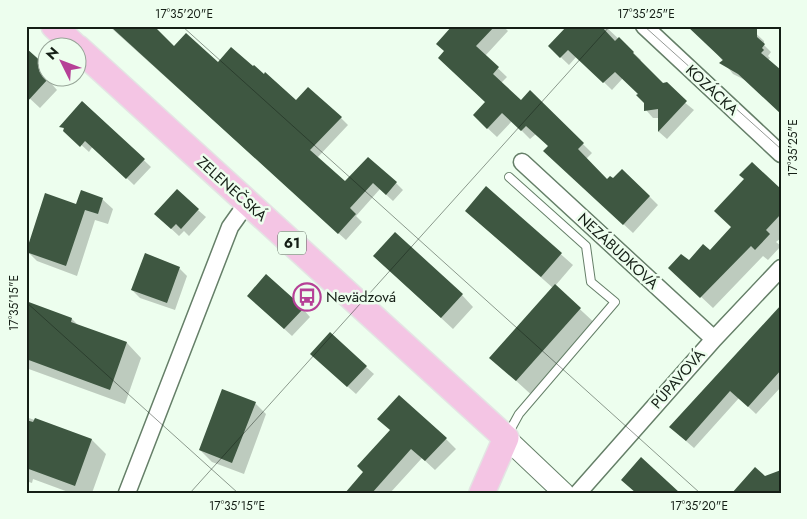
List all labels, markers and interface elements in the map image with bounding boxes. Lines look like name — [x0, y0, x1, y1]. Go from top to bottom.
text: 17°35'20"E — [155, 5, 213, 23]
text: 17°35'25"E — [617, 5, 675, 23]
north arrow — [38, 38, 88, 88]
text: N — [41, 42, 63, 64]
street label: KOZÁCKA — [681, 60, 743, 120]
text: 17°35'25"E — [784, 119, 802, 177]
street label: ZELENEČSKÁ — [192, 151, 272, 227]
street label: NEZÁBUDKOVÁ — [573, 208, 663, 294]
road number: 61 — [278, 232, 306, 254]
text: 17°35'15"E — [5, 275, 23, 331]
bus stop icon: Nevädzová — [292, 282, 322, 312]
place label: Nevädzová — [326, 286, 396, 308]
street label: PÚPAVOVÁ — [646, 344, 710, 414]
text: 17°35'15"E — [209, 497, 265, 515]
text: 17°35'20"E — [670, 497, 728, 515]

